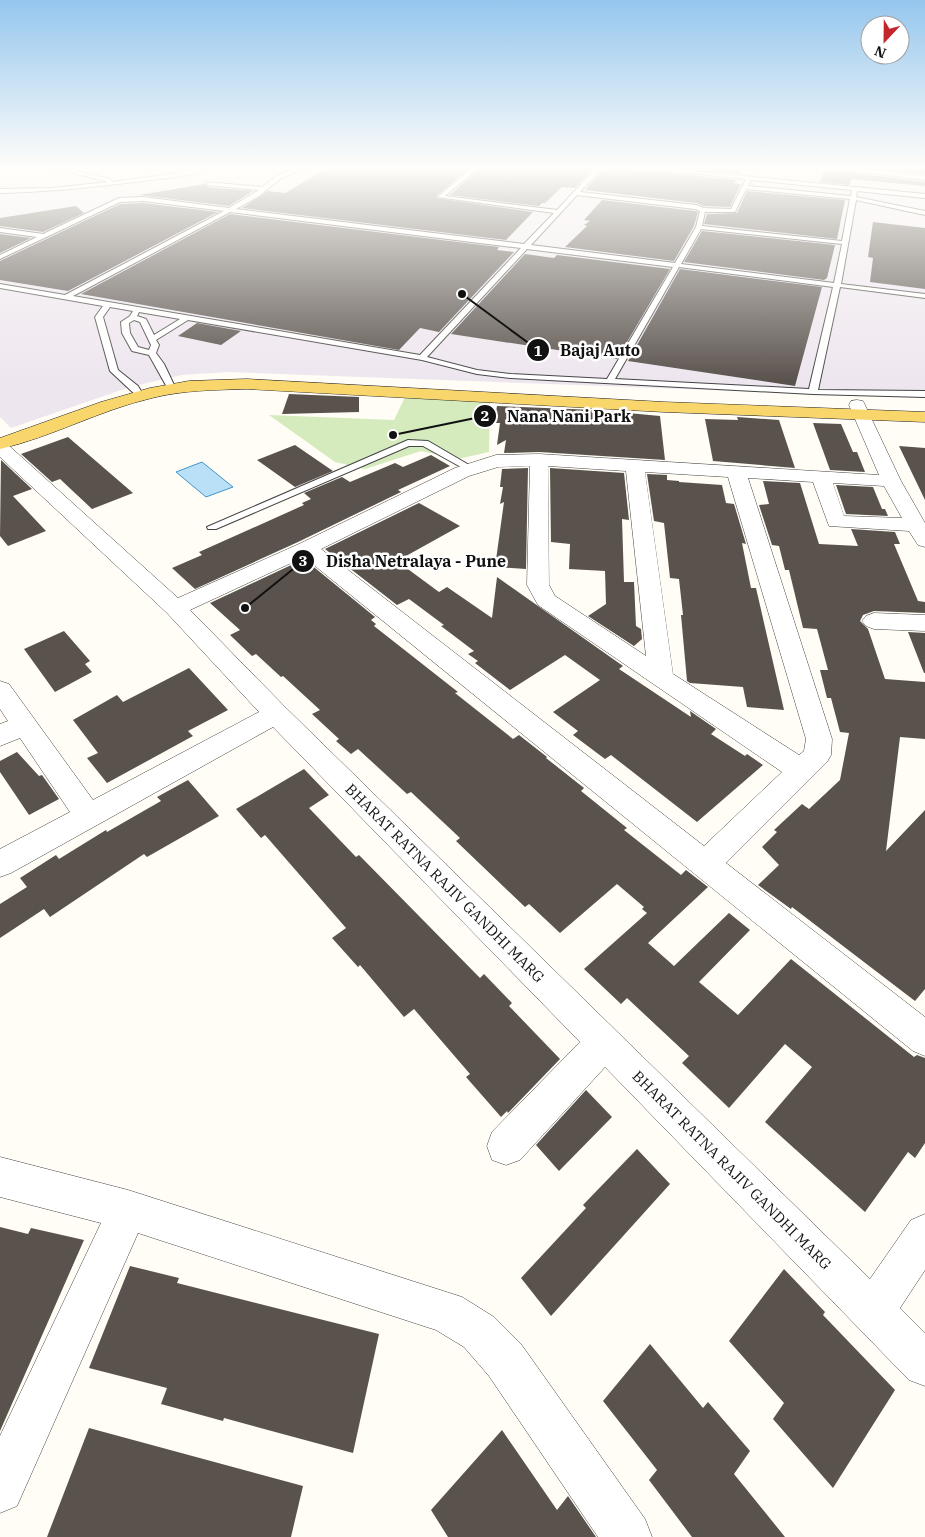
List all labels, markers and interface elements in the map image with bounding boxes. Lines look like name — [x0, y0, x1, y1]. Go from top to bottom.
north arrow — [860, 15, 910, 65]
text: N — [872, 42, 889, 62]
callout: Bajaj Auto — [525, 335, 650, 366]
text: Bajaj Auto — [560, 340, 640, 360]
text: 1 — [533, 341, 543, 360]
callout: Nana Nani Park — [472, 400, 641, 431]
text: 2 — [480, 406, 490, 425]
text: Nana Nani Park — [507, 406, 631, 426]
callout: Disha Netralaya - Pune — [290, 546, 516, 577]
text: 3 — [298, 551, 308, 570]
text: Disha Netralaya - Pune — [326, 551, 506, 571]
street label: BHARAT RATNA RAJIV GANDHI MARG — [341, 779, 549, 987]
street label: BHARAT RATNA RAJIV GANDHI MARG — [628, 1066, 836, 1274]

